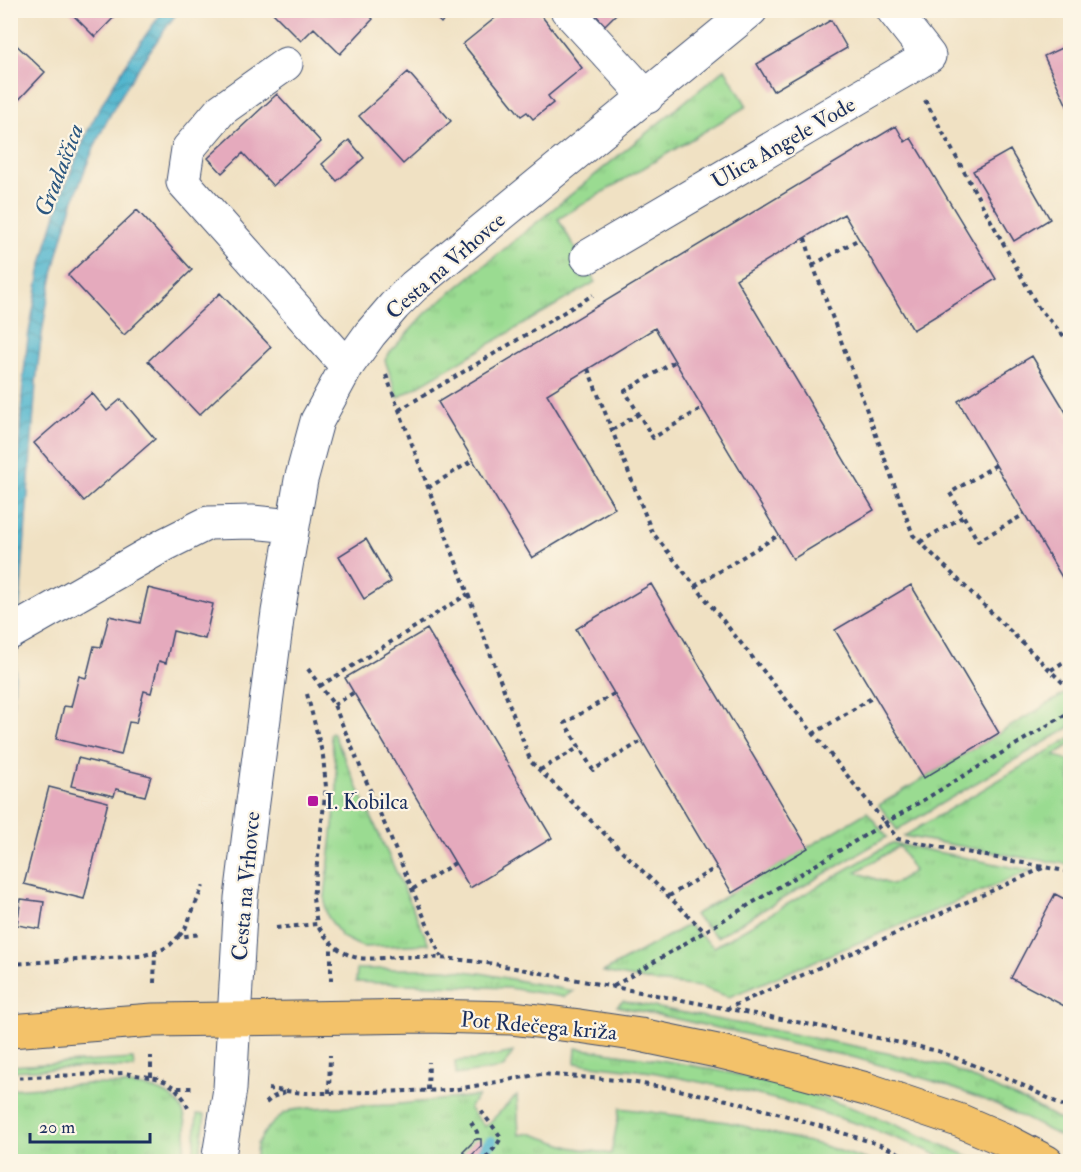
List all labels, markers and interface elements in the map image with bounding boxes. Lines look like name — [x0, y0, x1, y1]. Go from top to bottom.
street label: Ulica Angele Vode — [707, 90, 860, 195]
water label: Gradaščica — [28, 119, 91, 221]
street label: Cesta na Vrhovce — [380, 206, 511, 325]
place label: I. Kobilca — [325, 788, 409, 816]
marker: I. Kobilca — [306, 794, 320, 808]
street label: Cesta na Vrhovce — [226, 810, 266, 962]
street label: Pot Rdečega križa — [459, 1005, 619, 1047]
scale bar — [30, 1106, 150, 1144]
text: 20 m — [39, 1116, 75, 1139]

